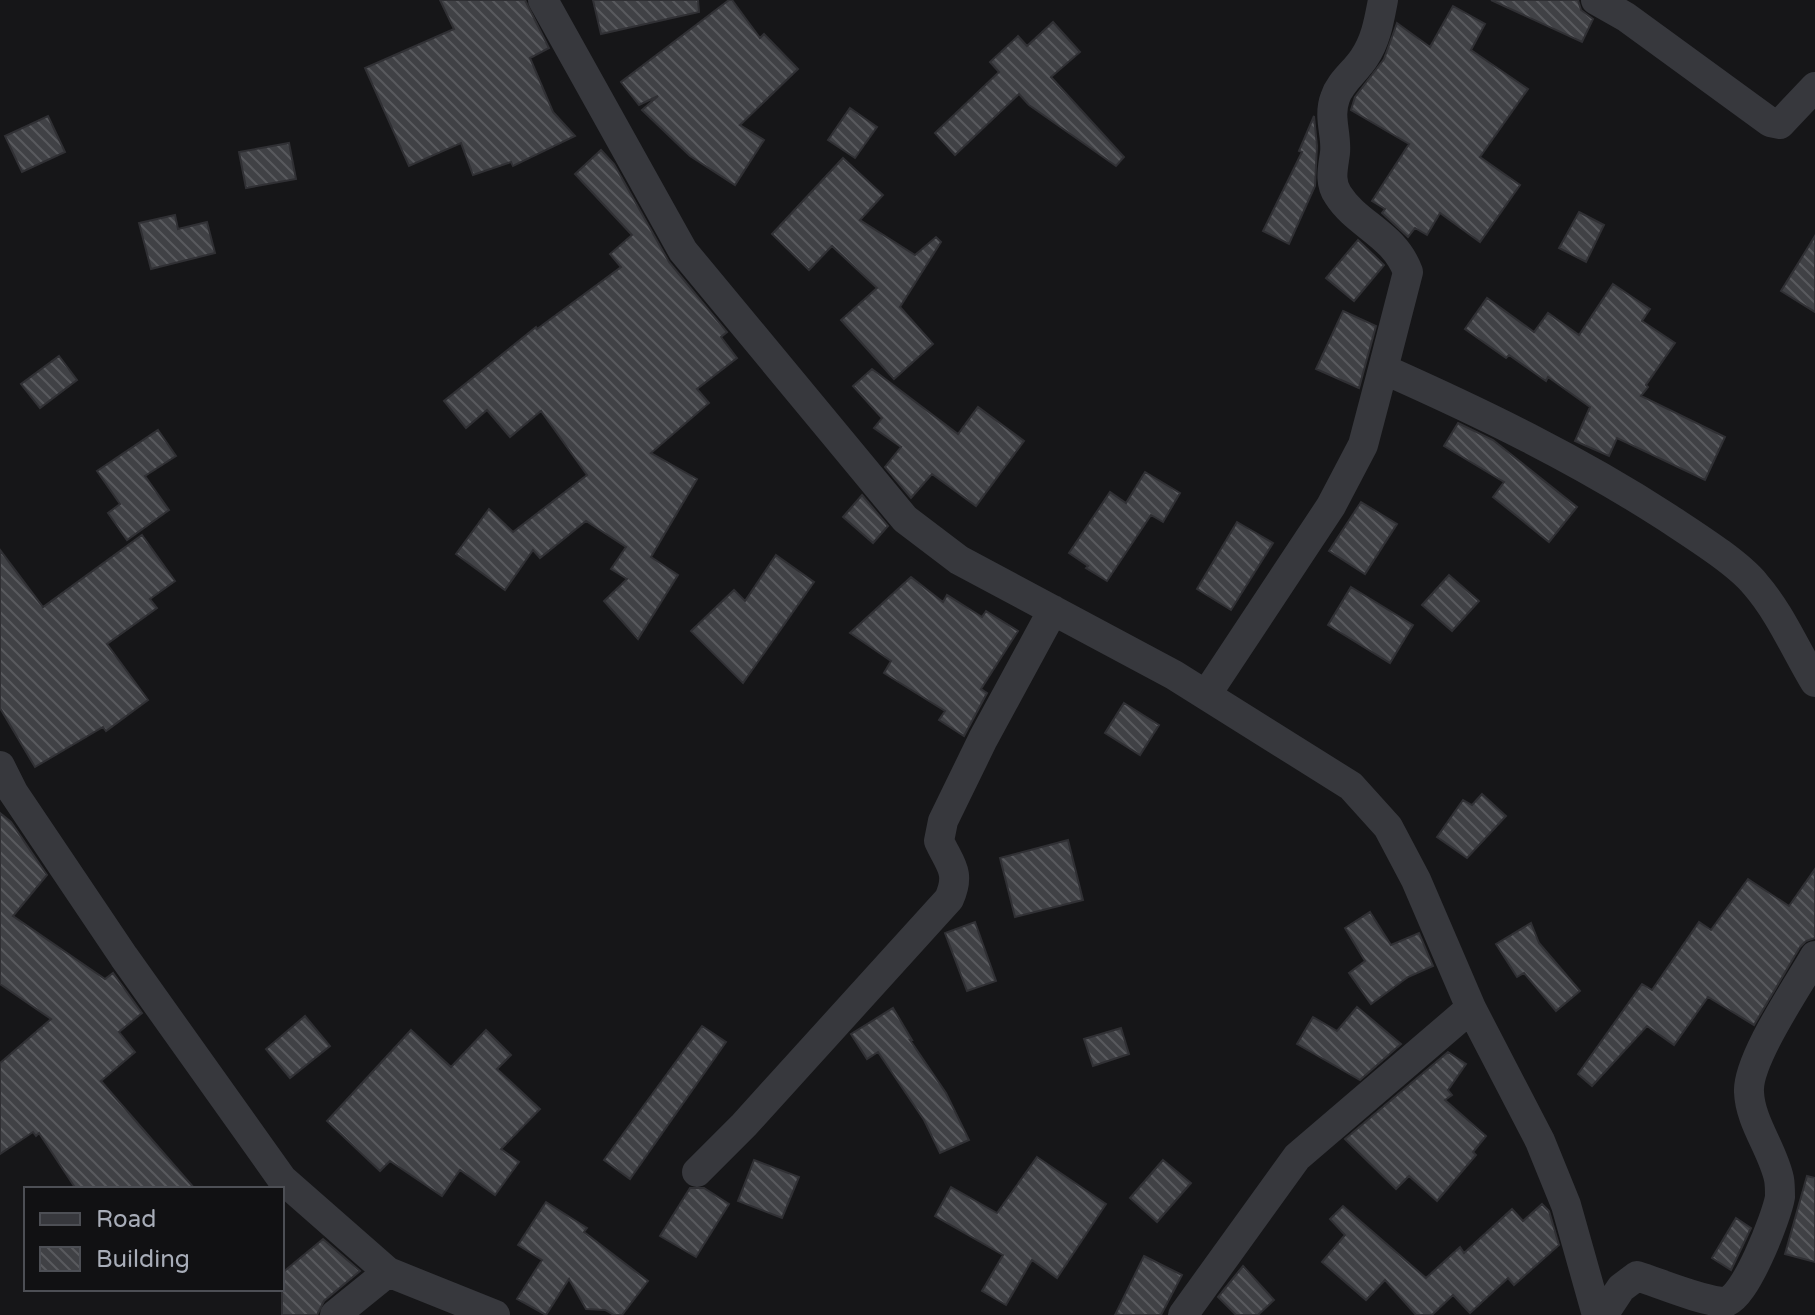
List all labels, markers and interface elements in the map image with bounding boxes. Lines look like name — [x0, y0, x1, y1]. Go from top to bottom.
legend — [24, 1187, 284, 1291]
text: Road — [96, 1205, 156, 1234]
text: Building — [96, 1245, 190, 1274]

